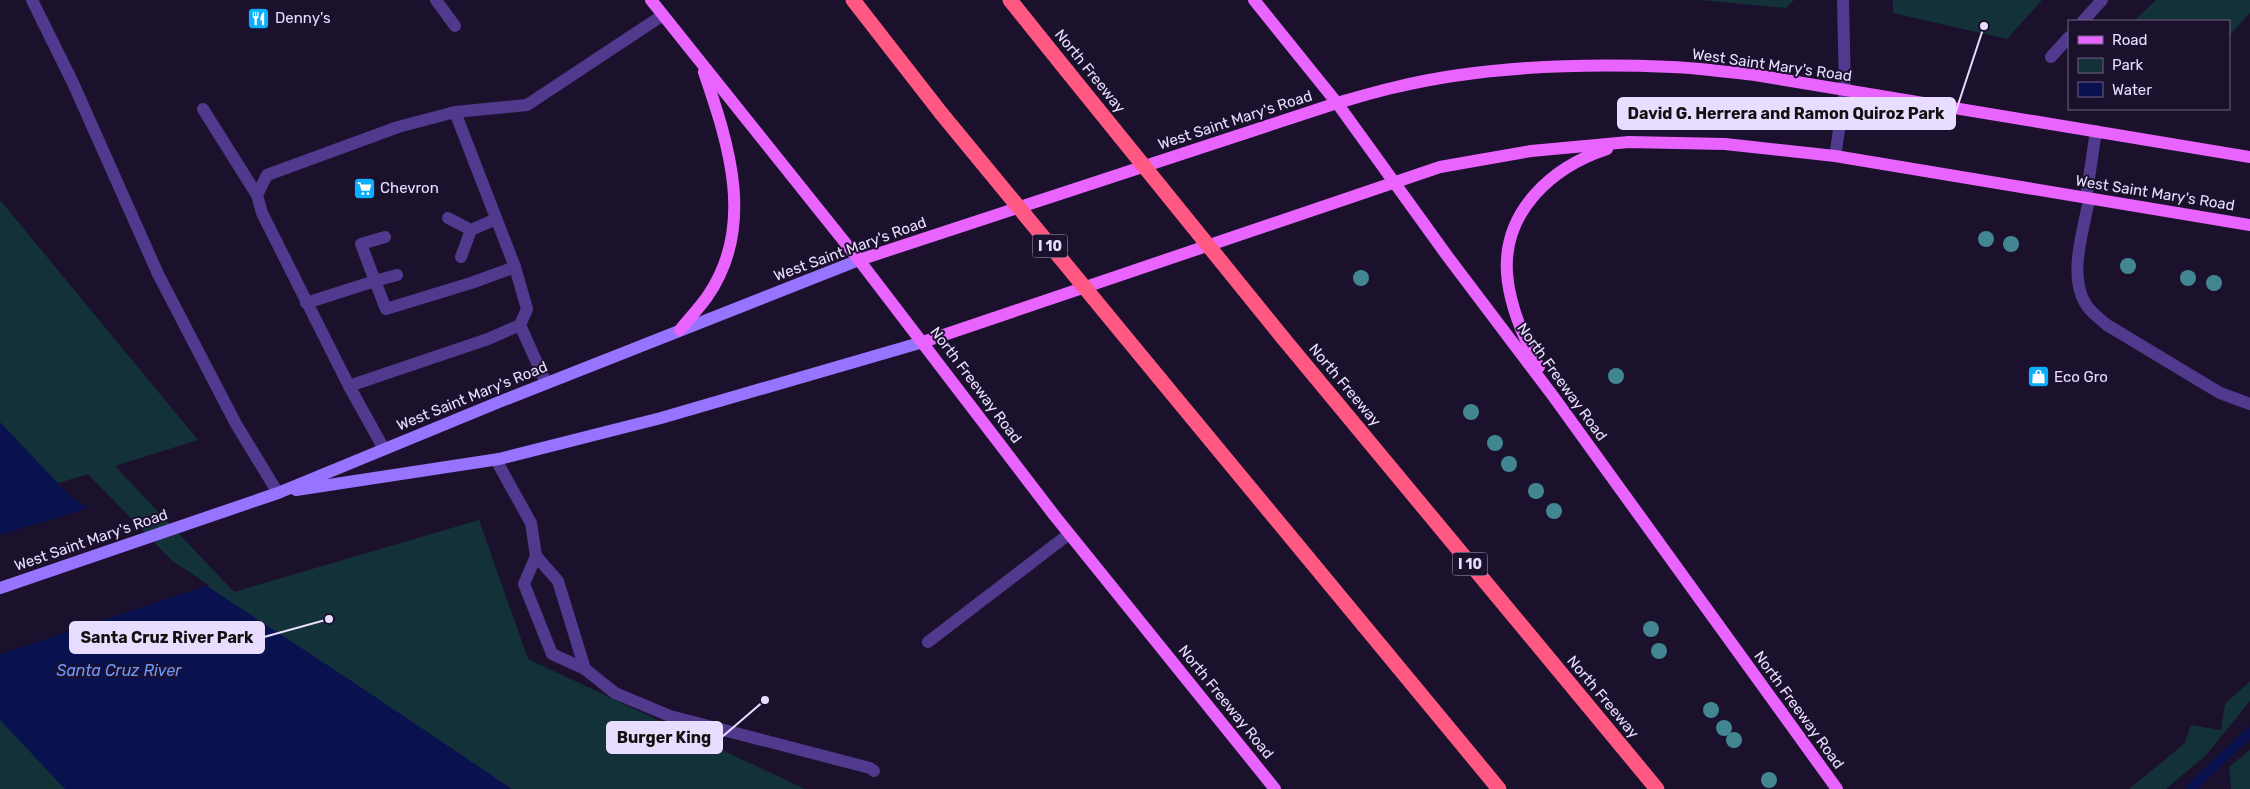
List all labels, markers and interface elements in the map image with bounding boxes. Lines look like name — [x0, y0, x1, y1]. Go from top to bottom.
restaurant icon: Denny's — [247, 6, 271, 30]
place label: Denny's — [275, 9, 331, 27]
legend — [2068, 20, 2230, 110]
street label: North Freeway — [1051, 26, 1129, 116]
text: Road — [2112, 31, 2148, 49]
street label: West Saint Mary's Road — [1691, 45, 1853, 85]
text: Park — [2112, 56, 2143, 74]
text: Water — [2112, 81, 2152, 99]
street label: West Saint Mary's Road — [1156, 87, 1314, 153]
callout: David G. Herrera and Ramon Quiroz Park — [1618, 98, 1955, 129]
text: David G. Herrera and Ramon Quiroz Park — [1628, 104, 1945, 123]
street label: West Saint Mary's Road — [2074, 172, 2236, 214]
supermarket icon: Chevron — [352, 176, 376, 200]
place label: Chevron — [380, 179, 439, 197]
street label: West Saint Mary's Road — [771, 213, 929, 285]
road number: I 10 — [1032, 235, 1068, 258]
street label: North Freeway Road — [1513, 320, 1611, 444]
street label: North Freeway Road — [926, 323, 1026, 447]
street label: North Freeway — [1305, 340, 1385, 430]
street label: West Saint Mary's Road — [394, 357, 550, 435]
shop icon: Eco Gro — [2026, 365, 2050, 389]
place label: Eco Gro — [2054, 368, 2108, 386]
street label: West Saint Mary's Road — [12, 505, 170, 575]
road number: I 10 — [1452, 552, 1488, 576]
callout: Santa Cruz River Park — [70, 622, 264, 653]
text: Santa Cruz River Park — [81, 628, 254, 647]
street label: North Freeway Road — [1175, 641, 1277, 763]
street label: North Freeway Road — [1750, 648, 1848, 772]
street label: North Freeway — [1563, 652, 1643, 742]
water label: Santa Cruz River — [57, 661, 182, 680]
callout: Burger King — [607, 722, 722, 753]
text: Burger King — [617, 728, 711, 747]

